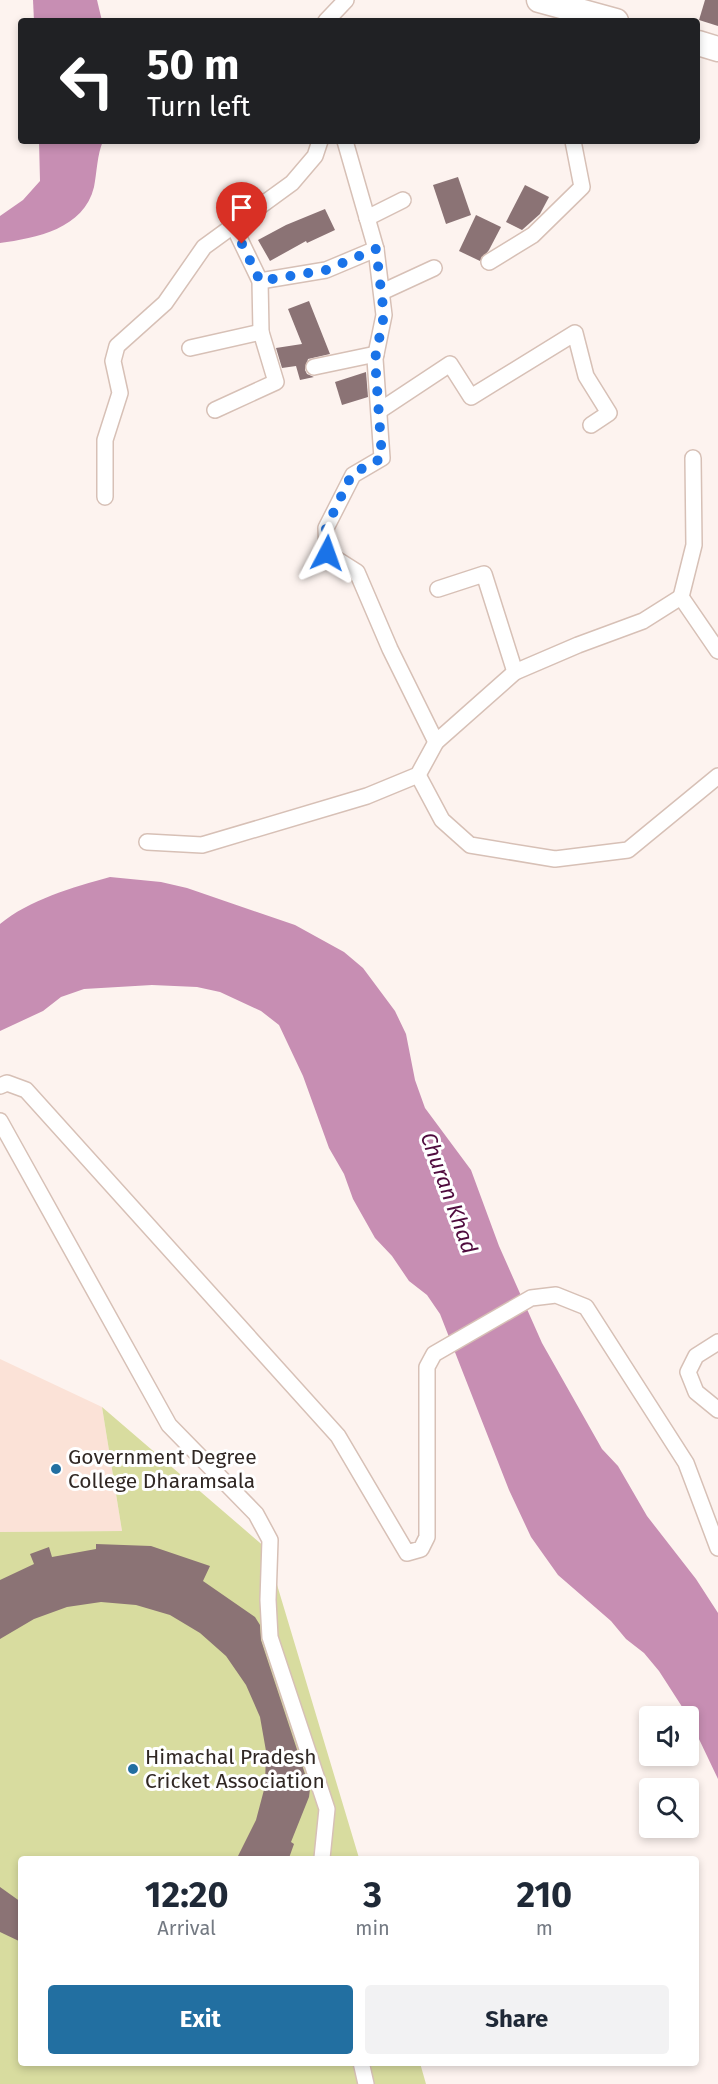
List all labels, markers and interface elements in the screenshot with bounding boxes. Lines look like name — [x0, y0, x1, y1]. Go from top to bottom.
text: 50 m — [147, 40, 240, 90]
icon: left — [48, 42, 126, 120]
text: Turn left — [147, 91, 250, 123]
pin — [216, 182, 267, 244]
icon: arrive — [225, 191, 258, 224]
position arrow — [295, 521, 359, 585]
water label: Churan Khad — [415, 1129, 483, 1257]
place label: Government Degree College Dharamsala — [68, 1444, 257, 1494]
marker: Government Degree College Dharamsala — [49, 1462, 63, 1476]
map controls — [639, 1706, 699, 1838]
button: sound — [639, 1706, 699, 1766]
place label: Himachal Pradesh Cricket Association — [145, 1744, 325, 1794]
marker: Himachal Pradesh Cricket Association — [126, 1762, 140, 1776]
button: search — [639, 1778, 699, 1838]
text: 12:20 — [145, 1873, 228, 1917]
text: 3 — [363, 1873, 382, 1917]
text: 210 — [517, 1873, 572, 1917]
text: Arrival — [157, 1916, 216, 1940]
text: min — [355, 1916, 390, 1940]
text: m — [536, 1916, 553, 1940]
button: Exit — [48, 1985, 353, 2054]
button: Share — [365, 1985, 669, 2054]

